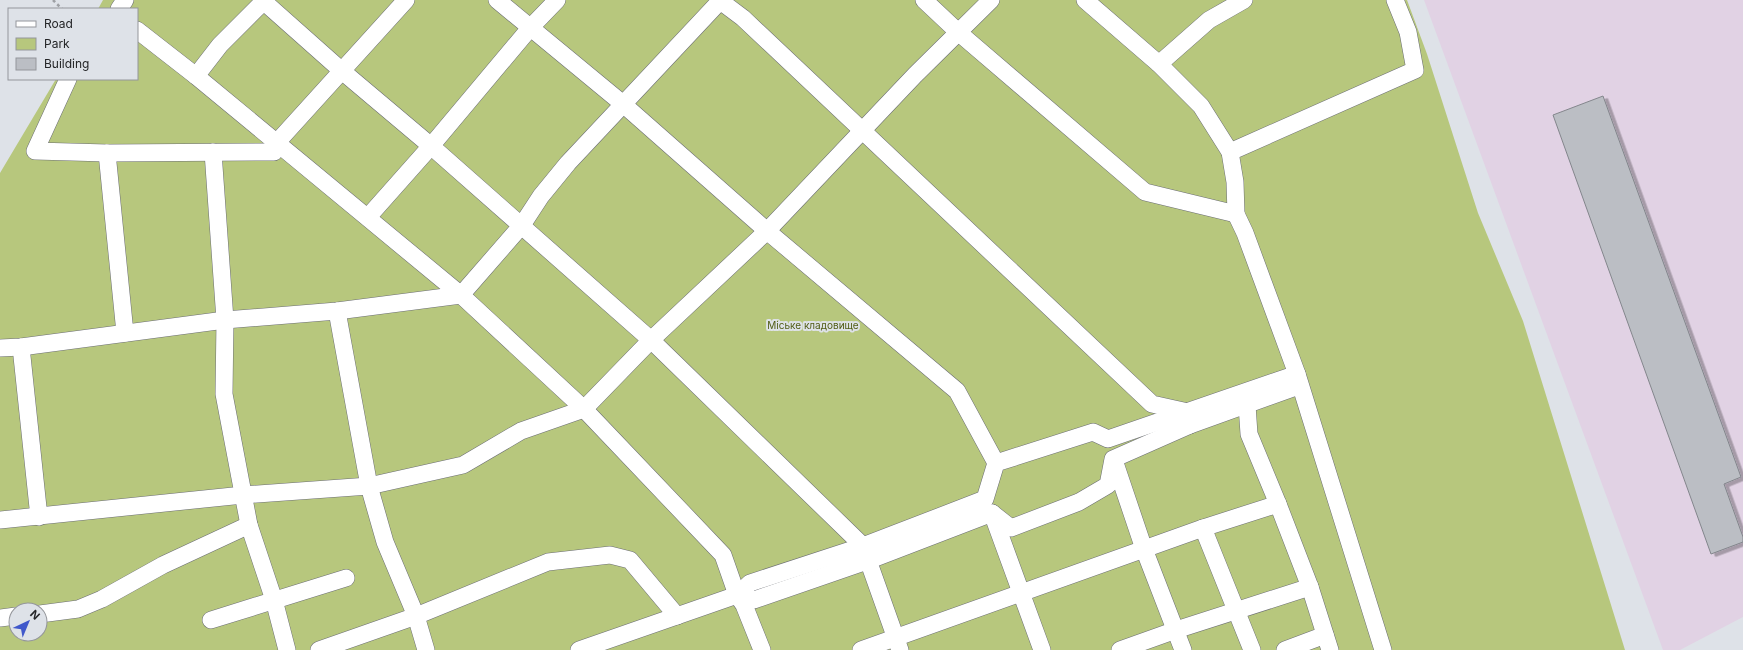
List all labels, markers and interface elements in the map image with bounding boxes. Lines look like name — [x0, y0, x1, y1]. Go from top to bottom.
legend — [8, 8, 138, 80]
text: Road — [44, 16, 73, 31]
text: Park — [44, 36, 70, 51]
text: Building — [44, 56, 89, 71]
park label: Міське кладовище — [767, 319, 859, 331]
north arrow — [8, 602, 48, 642]
text: N — [27, 607, 43, 623]

